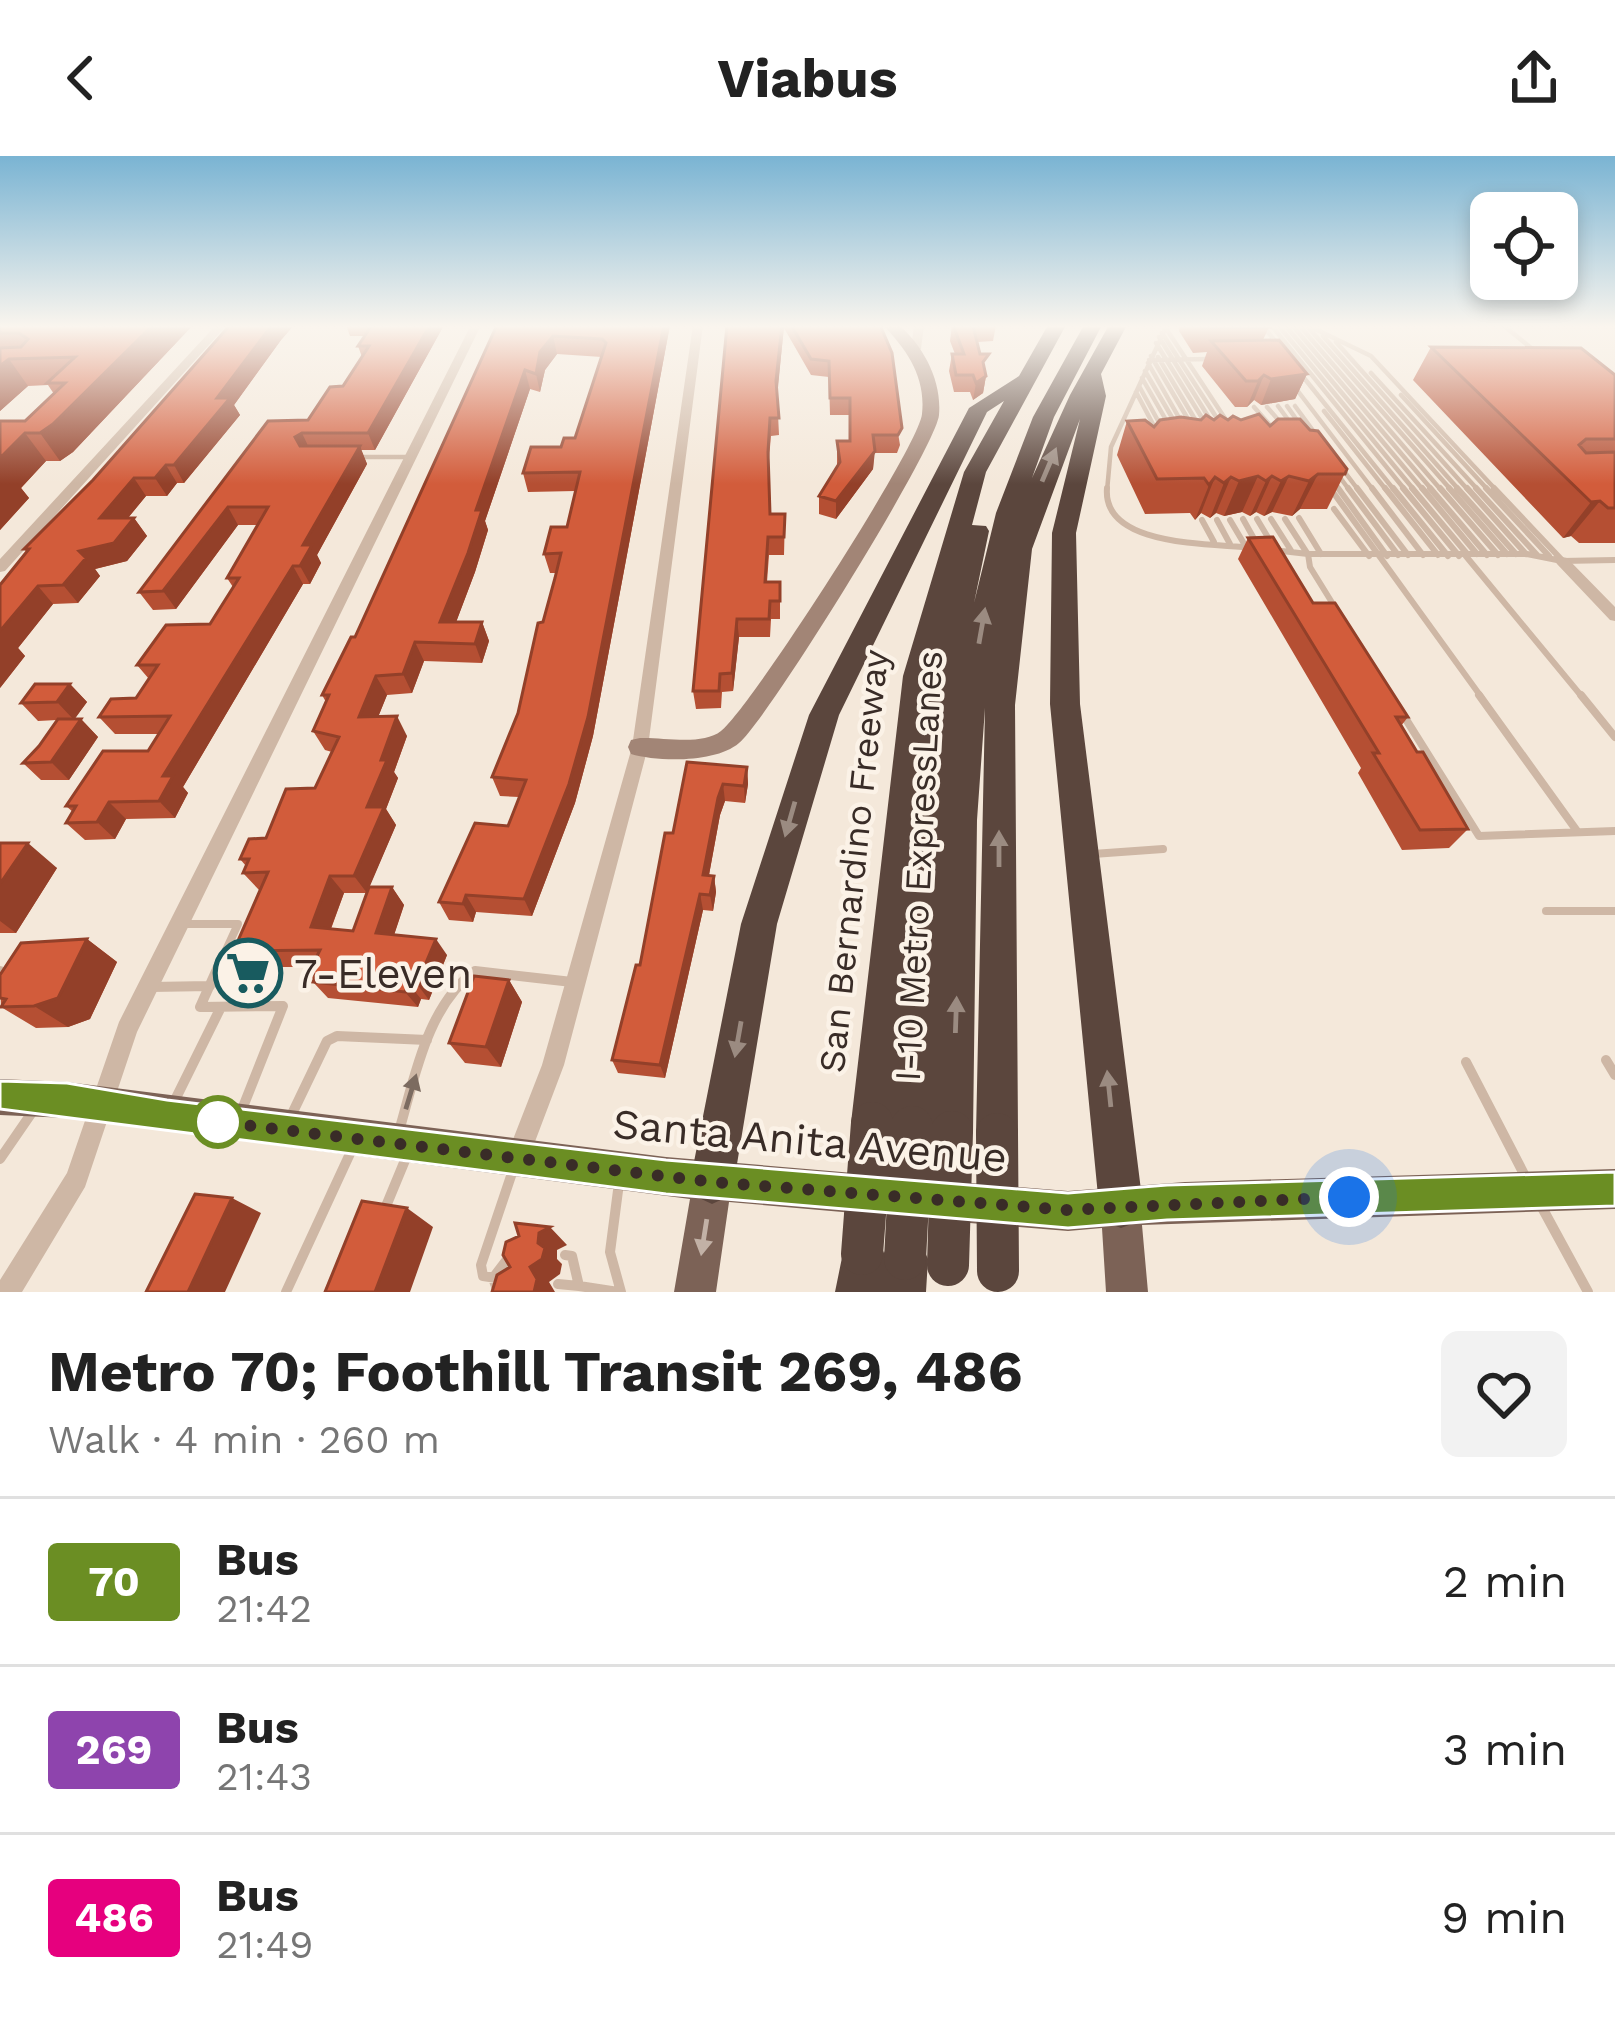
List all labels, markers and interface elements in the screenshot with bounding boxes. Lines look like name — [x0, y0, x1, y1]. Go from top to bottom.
icon: back — [48, 45, 114, 111]
icon: share — [1501, 45, 1567, 111]
text: Viabus — [718, 47, 897, 110]
map controls — [1470, 192, 1578, 300]
button: locate — [1470, 192, 1578, 300]
one-way arrow — [1040, 447, 1059, 483]
one-way arrow — [973, 607, 992, 644]
street label: San Bernardino Freeway — [811, 647, 897, 1075]
street label: I-10 Metro ExpressLanes — [887, 650, 951, 1082]
one-way arrow — [779, 801, 798, 838]
one-way arrow — [989, 829, 1009, 867]
supermarket icon: 7-Eleven — [213, 938, 283, 1008]
place label: 7-Eleven — [294, 949, 472, 998]
one-way arrow — [947, 995, 966, 1033]
one-way arrow — [728, 1021, 747, 1058]
one-way arrow — [1099, 1070, 1118, 1107]
one-way arrow — [403, 1073, 422, 1110]
unlabelled marker — [193, 1097, 243, 1147]
street label: Santa Anita Avenue — [611, 1099, 1009, 1182]
your location — [1319, 1167, 1379, 1227]
one-way arrow — [694, 1219, 713, 1256]
button: heart — [1441, 1331, 1567, 1457]
text: Metro 70; Foothill Transit 269, 486 — [48, 1338, 1023, 1405]
text: Walk · 4 min · 260 m — [48, 1417, 440, 1462]
text: Bus — [216, 1533, 299, 1586]
text: 2 min — [1443, 1555, 1567, 1608]
text: 70 — [88, 1557, 140, 1606]
text: 21:42 — [216, 1586, 312, 1631]
text: Bus — [216, 1701, 299, 1754]
text: 3 min — [1443, 1723, 1567, 1776]
text: 269 — [76, 1725, 152, 1774]
text: 21:43 — [216, 1754, 312, 1799]
text: Bus — [216, 1869, 299, 1922]
text: 9 min — [1441, 1891, 1567, 1944]
text: 486 — [74, 1893, 154, 1942]
text: 21:49 — [216, 1922, 313, 1967]

